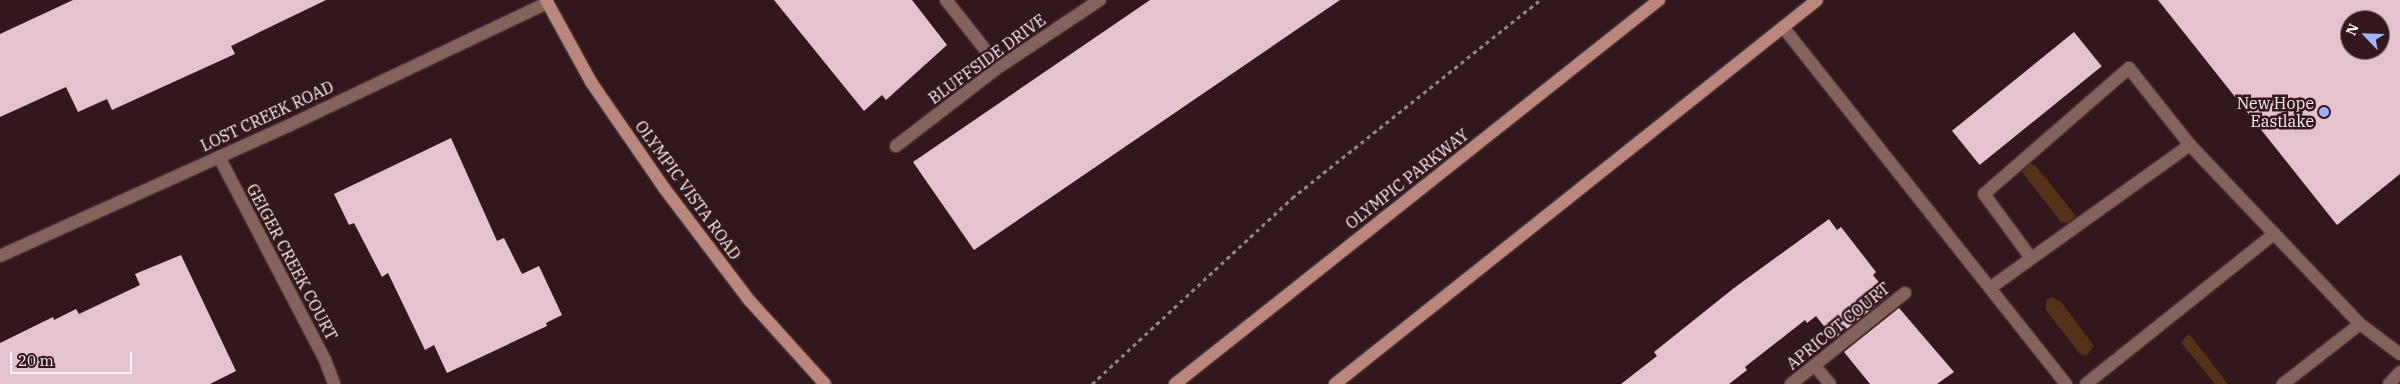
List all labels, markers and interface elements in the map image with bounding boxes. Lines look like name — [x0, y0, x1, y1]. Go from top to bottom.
street label: BLUFFSIDE DRIVE — [925, 10, 1049, 108]
north arrow — [2340, 10, 2390, 60]
text: N — [2342, 21, 2363, 38]
street label: LOST CREEK ROAD — [197, 77, 337, 155]
place label: New Hope Eastlake — [2237, 93, 2314, 131]
marker: New Hope Eastlake — [2318, 106, 2330, 118]
street label: OLYMPIC VISTA ROAD — [631, 117, 745, 263]
street label: OLYMPIC PARKWAY — [1342, 125, 1472, 233]
street label: GEIGER CREEK COURT — [243, 180, 341, 344]
street label: APRICOT COURT — [1783, 279, 1893, 373]
scale bar — [12, 342, 135, 374]
text: 20 m — [18, 351, 54, 370]

